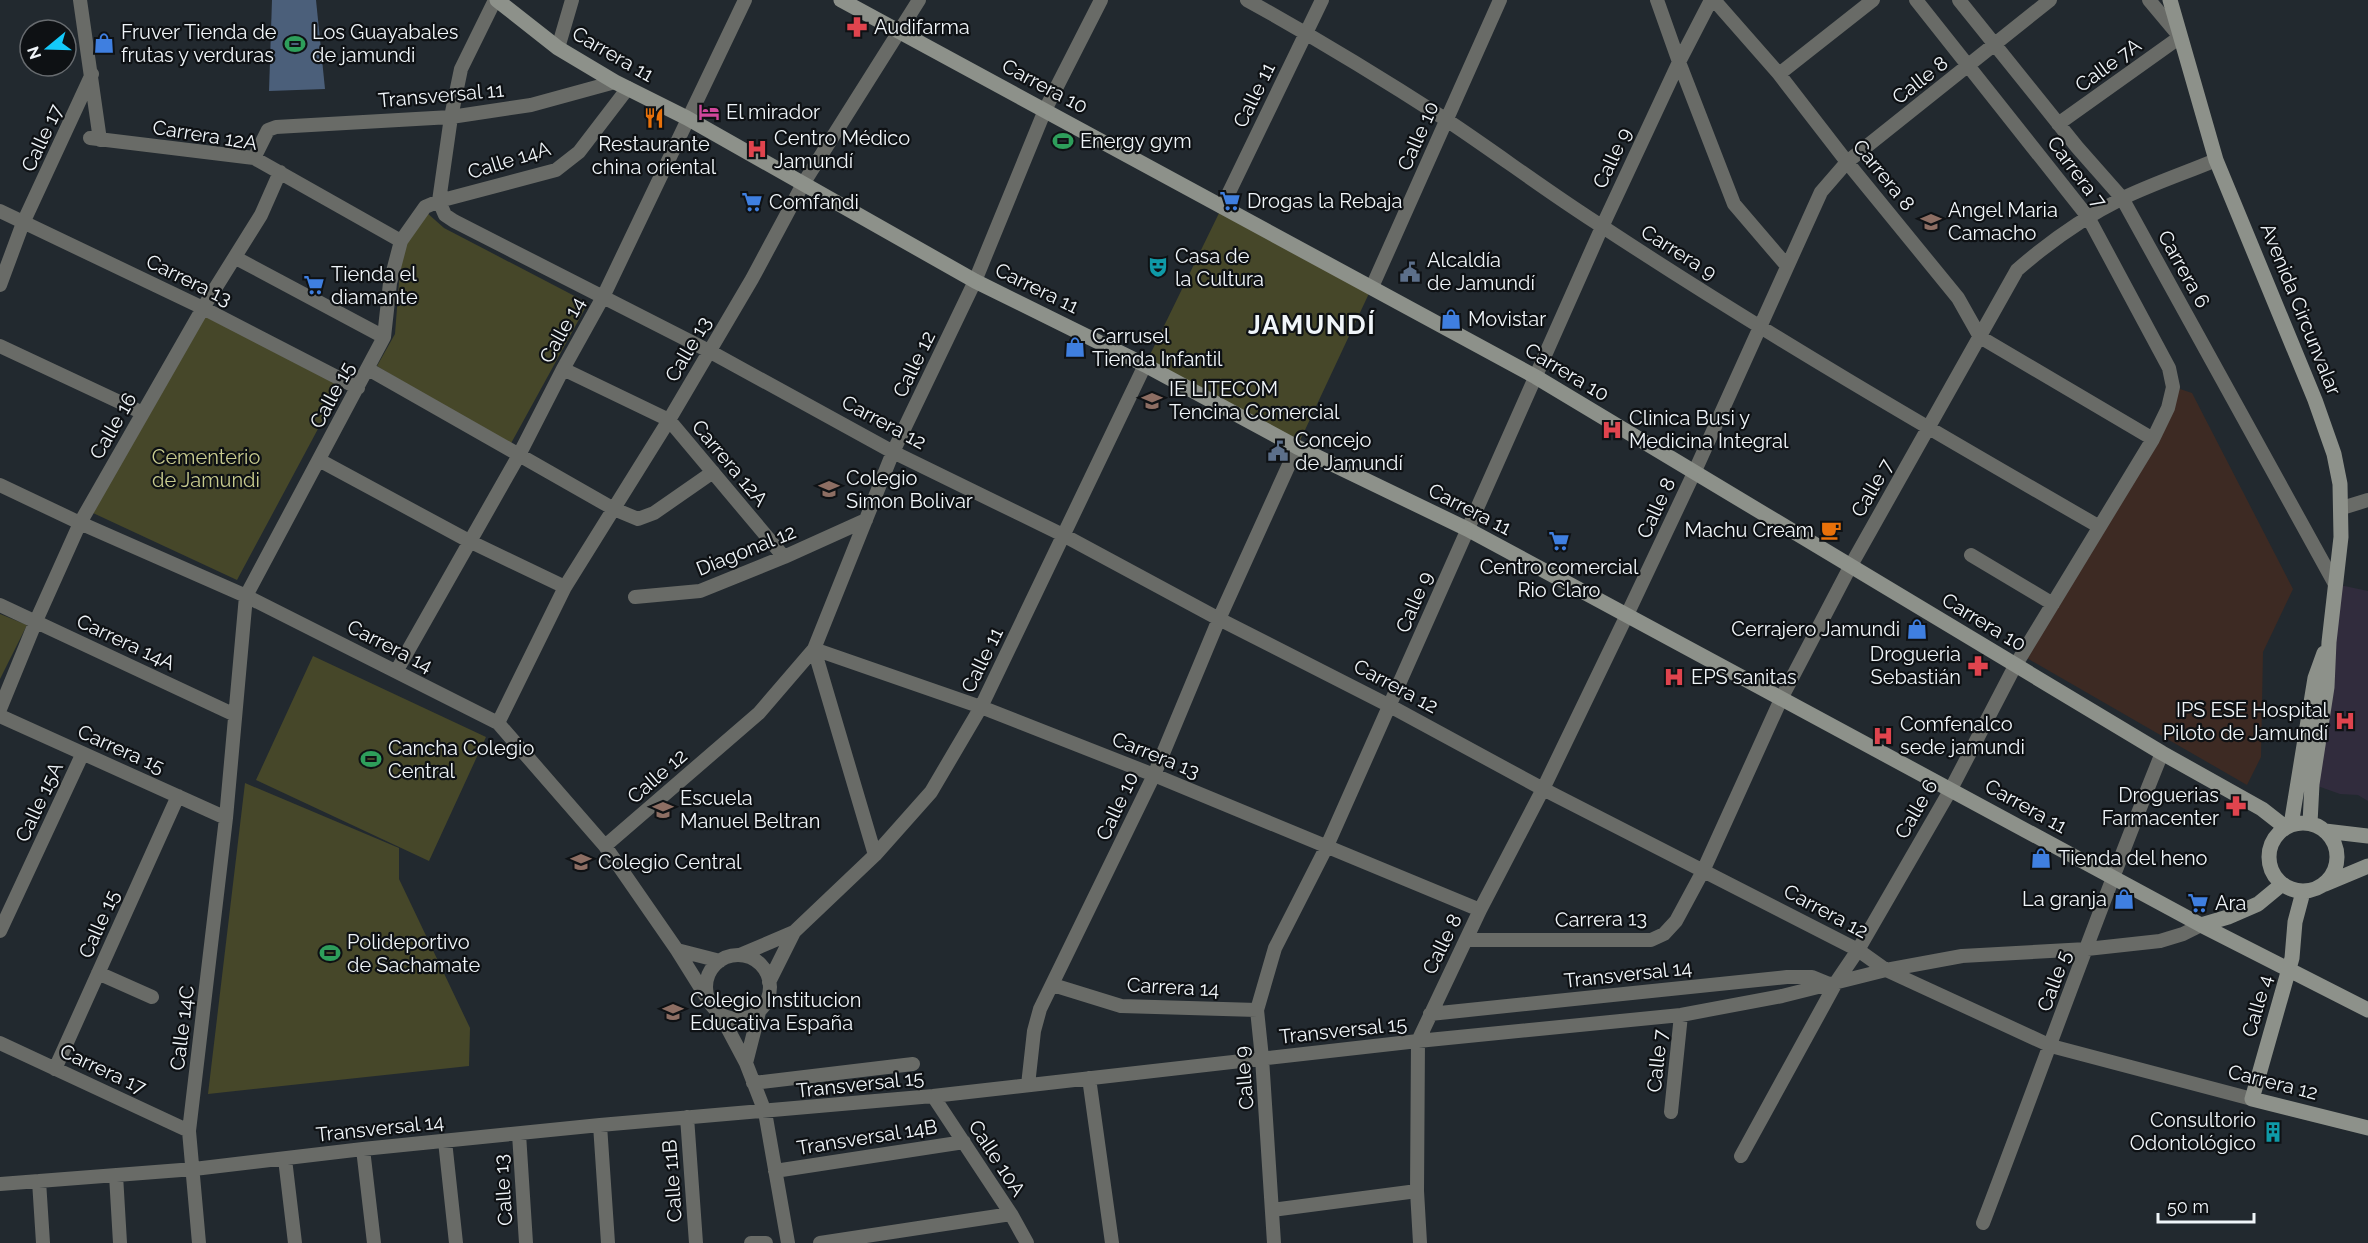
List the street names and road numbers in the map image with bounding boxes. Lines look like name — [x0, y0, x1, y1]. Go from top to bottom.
street label: Carrera 11 — [568, 21, 658, 87]
street label: Calle 7A — [2070, 33, 2146, 97]
street label: Calle 8 — [1887, 51, 1953, 109]
street label: Carrera 10 — [998, 53, 1092, 119]
street label: Calle 11 — [1228, 58, 1280, 131]
street label: Transversal 11 — [377, 78, 505, 112]
street label: Calle 10 — [1392, 98, 1444, 174]
street label: Calle 17 — [16, 100, 68, 175]
street label: Carrera 12A — [151, 115, 259, 155]
street label: Calle 9 — [1588, 124, 1636, 192]
street label: Carrera 7 — [2042, 131, 2112, 213]
street label: Carrera 8 — [1848, 134, 1920, 216]
street label: Calle 14A — [465, 136, 554, 184]
street label: Carrera 9 — [1637, 219, 1721, 285]
street label: Avenida Circunvalar — [2256, 220, 2346, 398]
street label: Carrera 6 — [2153, 226, 2215, 312]
street label: Carrera 13 — [142, 249, 236, 311]
street label: Carrera 11 — [991, 257, 1083, 319]
street label: Calle 14 — [534, 293, 590, 367]
street label: Calle 13 — [660, 312, 716, 386]
street label: Calle 12 — [888, 327, 940, 401]
street label: Carrera 10 — [1521, 338, 1613, 406]
street label: Calle 15 — [305, 358, 359, 432]
street label: Calle 16 — [84, 388, 142, 464]
street label: Carrera 12 — [838, 390, 930, 454]
street label: Carrera 12A — [687, 415, 773, 512]
street label: Calle 7 — [1846, 454, 1898, 521]
street label: Calle 8 — [1632, 474, 1680, 542]
street label: Carrera 11 — [1424, 478, 1516, 540]
street label: Diagonal 12 — [693, 519, 799, 581]
street label: Calle 9 — [1390, 568, 1438, 636]
street label: Carrera 10 — [1938, 588, 2030, 656]
street label: Carrera 14A — [73, 609, 180, 675]
street label: Carrera 14 — [343, 614, 437, 678]
street label: Calle 11 — [956, 623, 1008, 696]
street label: Carrera 12 — [1350, 654, 1442, 718]
street label: Carrera 15 — [74, 719, 168, 779]
street label: Carrera 13 — [1109, 727, 1203, 783]
street label: Calle 12 — [622, 744, 692, 808]
street label: Calle 15A — [10, 758, 68, 846]
street label: Calle 10 — [1091, 768, 1143, 844]
street label: Carrera 11 — [1981, 774, 2072, 839]
street label: Calle 6 — [1890, 775, 1942, 843]
street label: Carrera 12 — [1780, 879, 1872, 943]
street label: Calle 15 — [73, 886, 125, 962]
street label: Carrera 13 — [1555, 906, 1647, 932]
street label: Calle 8 — [1417, 910, 1467, 978]
street label: Calle 5 — [2032, 947, 2076, 1015]
street label: Transversal 14 — [1563, 955, 1693, 993]
street label: Calle 4 — [2237, 972, 2277, 1040]
street label: Carrera 14 — [1126, 973, 1220, 1001]
street label: Calle 14C — [165, 984, 199, 1072]
street label: Transversal 15 — [1278, 1011, 1408, 1049]
street label: Calle 7 — [1642, 1028, 1672, 1094]
street label: Carrera 17 — [56, 1039, 150, 1099]
street label: Calle 9 — [1229, 1045, 1259, 1111]
street label: Carrera 12 — [2225, 1059, 2321, 1105]
street label: Transversal 15 — [795, 1065, 925, 1103]
street label: Transversal 14 — [315, 1109, 445, 1147]
street label: Transversal 14B — [795, 1114, 939, 1160]
street label: Calle 10A — [963, 1115, 1031, 1201]
street label: Calle 11B — [657, 1139, 687, 1223]
street label: Calle 13 — [489, 1153, 517, 1227]

